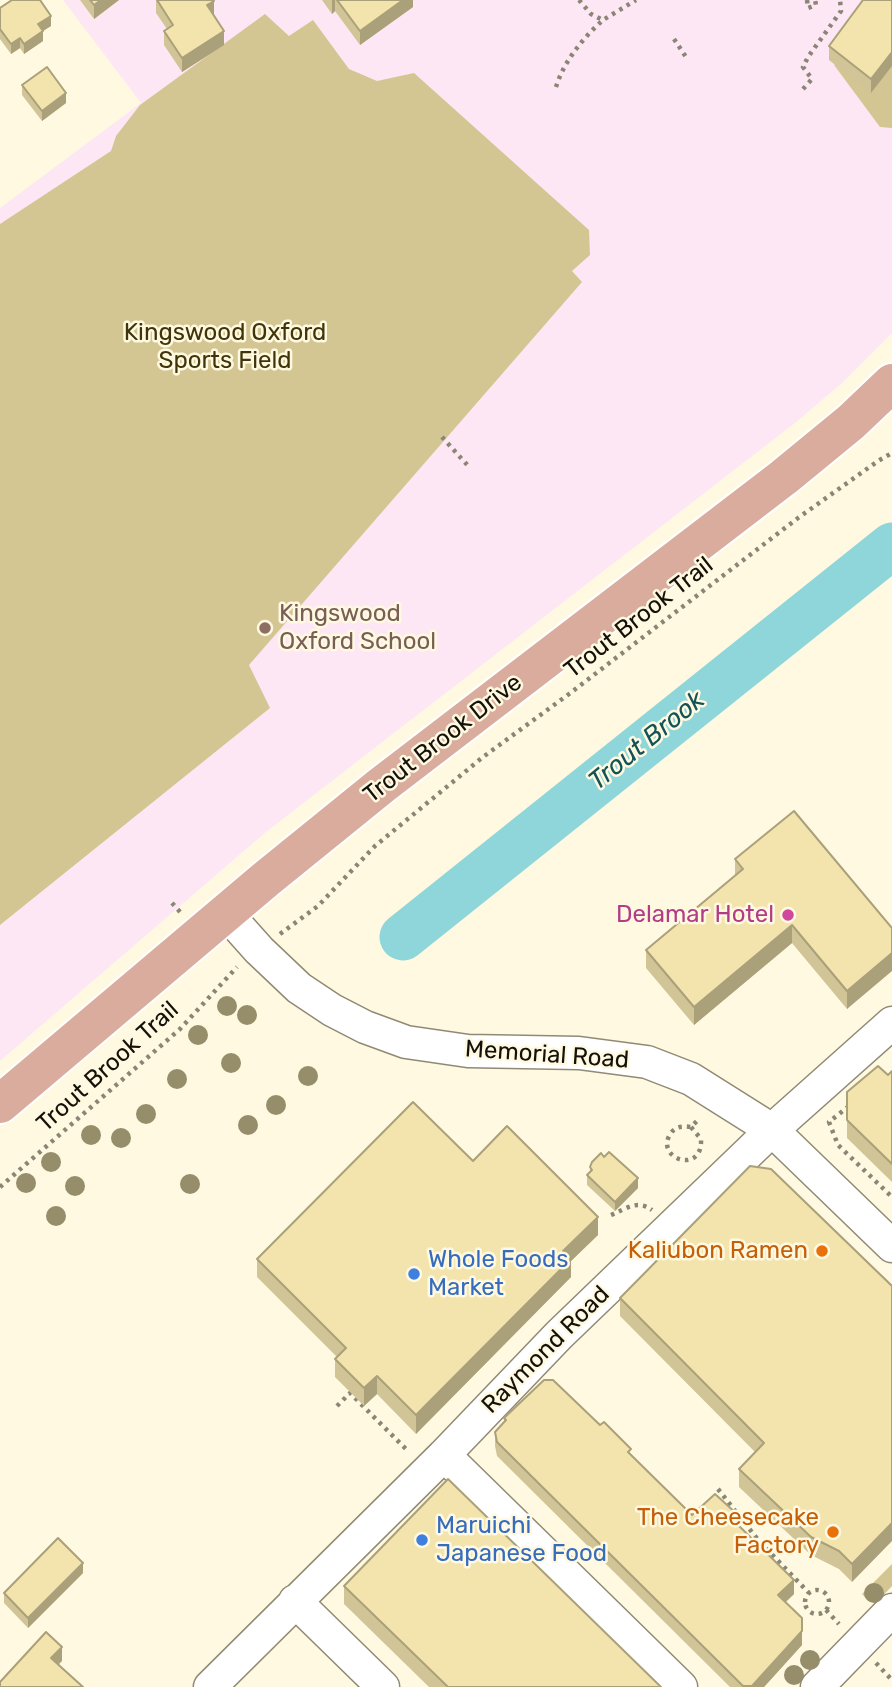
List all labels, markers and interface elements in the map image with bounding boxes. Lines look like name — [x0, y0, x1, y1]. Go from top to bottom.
park label: Kingswood Oxford Sports Field — [124, 319, 326, 375]
street label: Trout Brook Trail — [559, 551, 719, 685]
place label: Kingswood Oxford School — [279, 600, 436, 656]
marker: Kingswood Oxford School — [257, 620, 273, 636]
street label: Trout Brook Drive — [358, 668, 528, 810]
water label: Trout Brook — [583, 685, 711, 797]
place label: Delamar Hotel — [616, 901, 774, 929]
marker: Delamar Hotel — [780, 907, 796, 923]
street label: Trout Brook Trail — [31, 996, 185, 1138]
street label: Memorial Road — [464, 1035, 630, 1075]
place label: Kaliubon Ramen — [628, 1237, 808, 1265]
marker: Kaliubon Ramen — [814, 1243, 830, 1259]
place label: Whole Foods Market — [428, 1246, 569, 1302]
marker: Whole Foods Market — [406, 1266, 422, 1282]
street label: Raymond Road — [476, 1280, 616, 1420]
place label: The Cheesecake Factory — [637, 1504, 819, 1560]
place label: Maruichi Japanese Food — [436, 1512, 607, 1568]
marker: The Cheesecake Factory — [825, 1524, 841, 1540]
marker: Maruichi Japanese Food — [414, 1532, 430, 1548]

